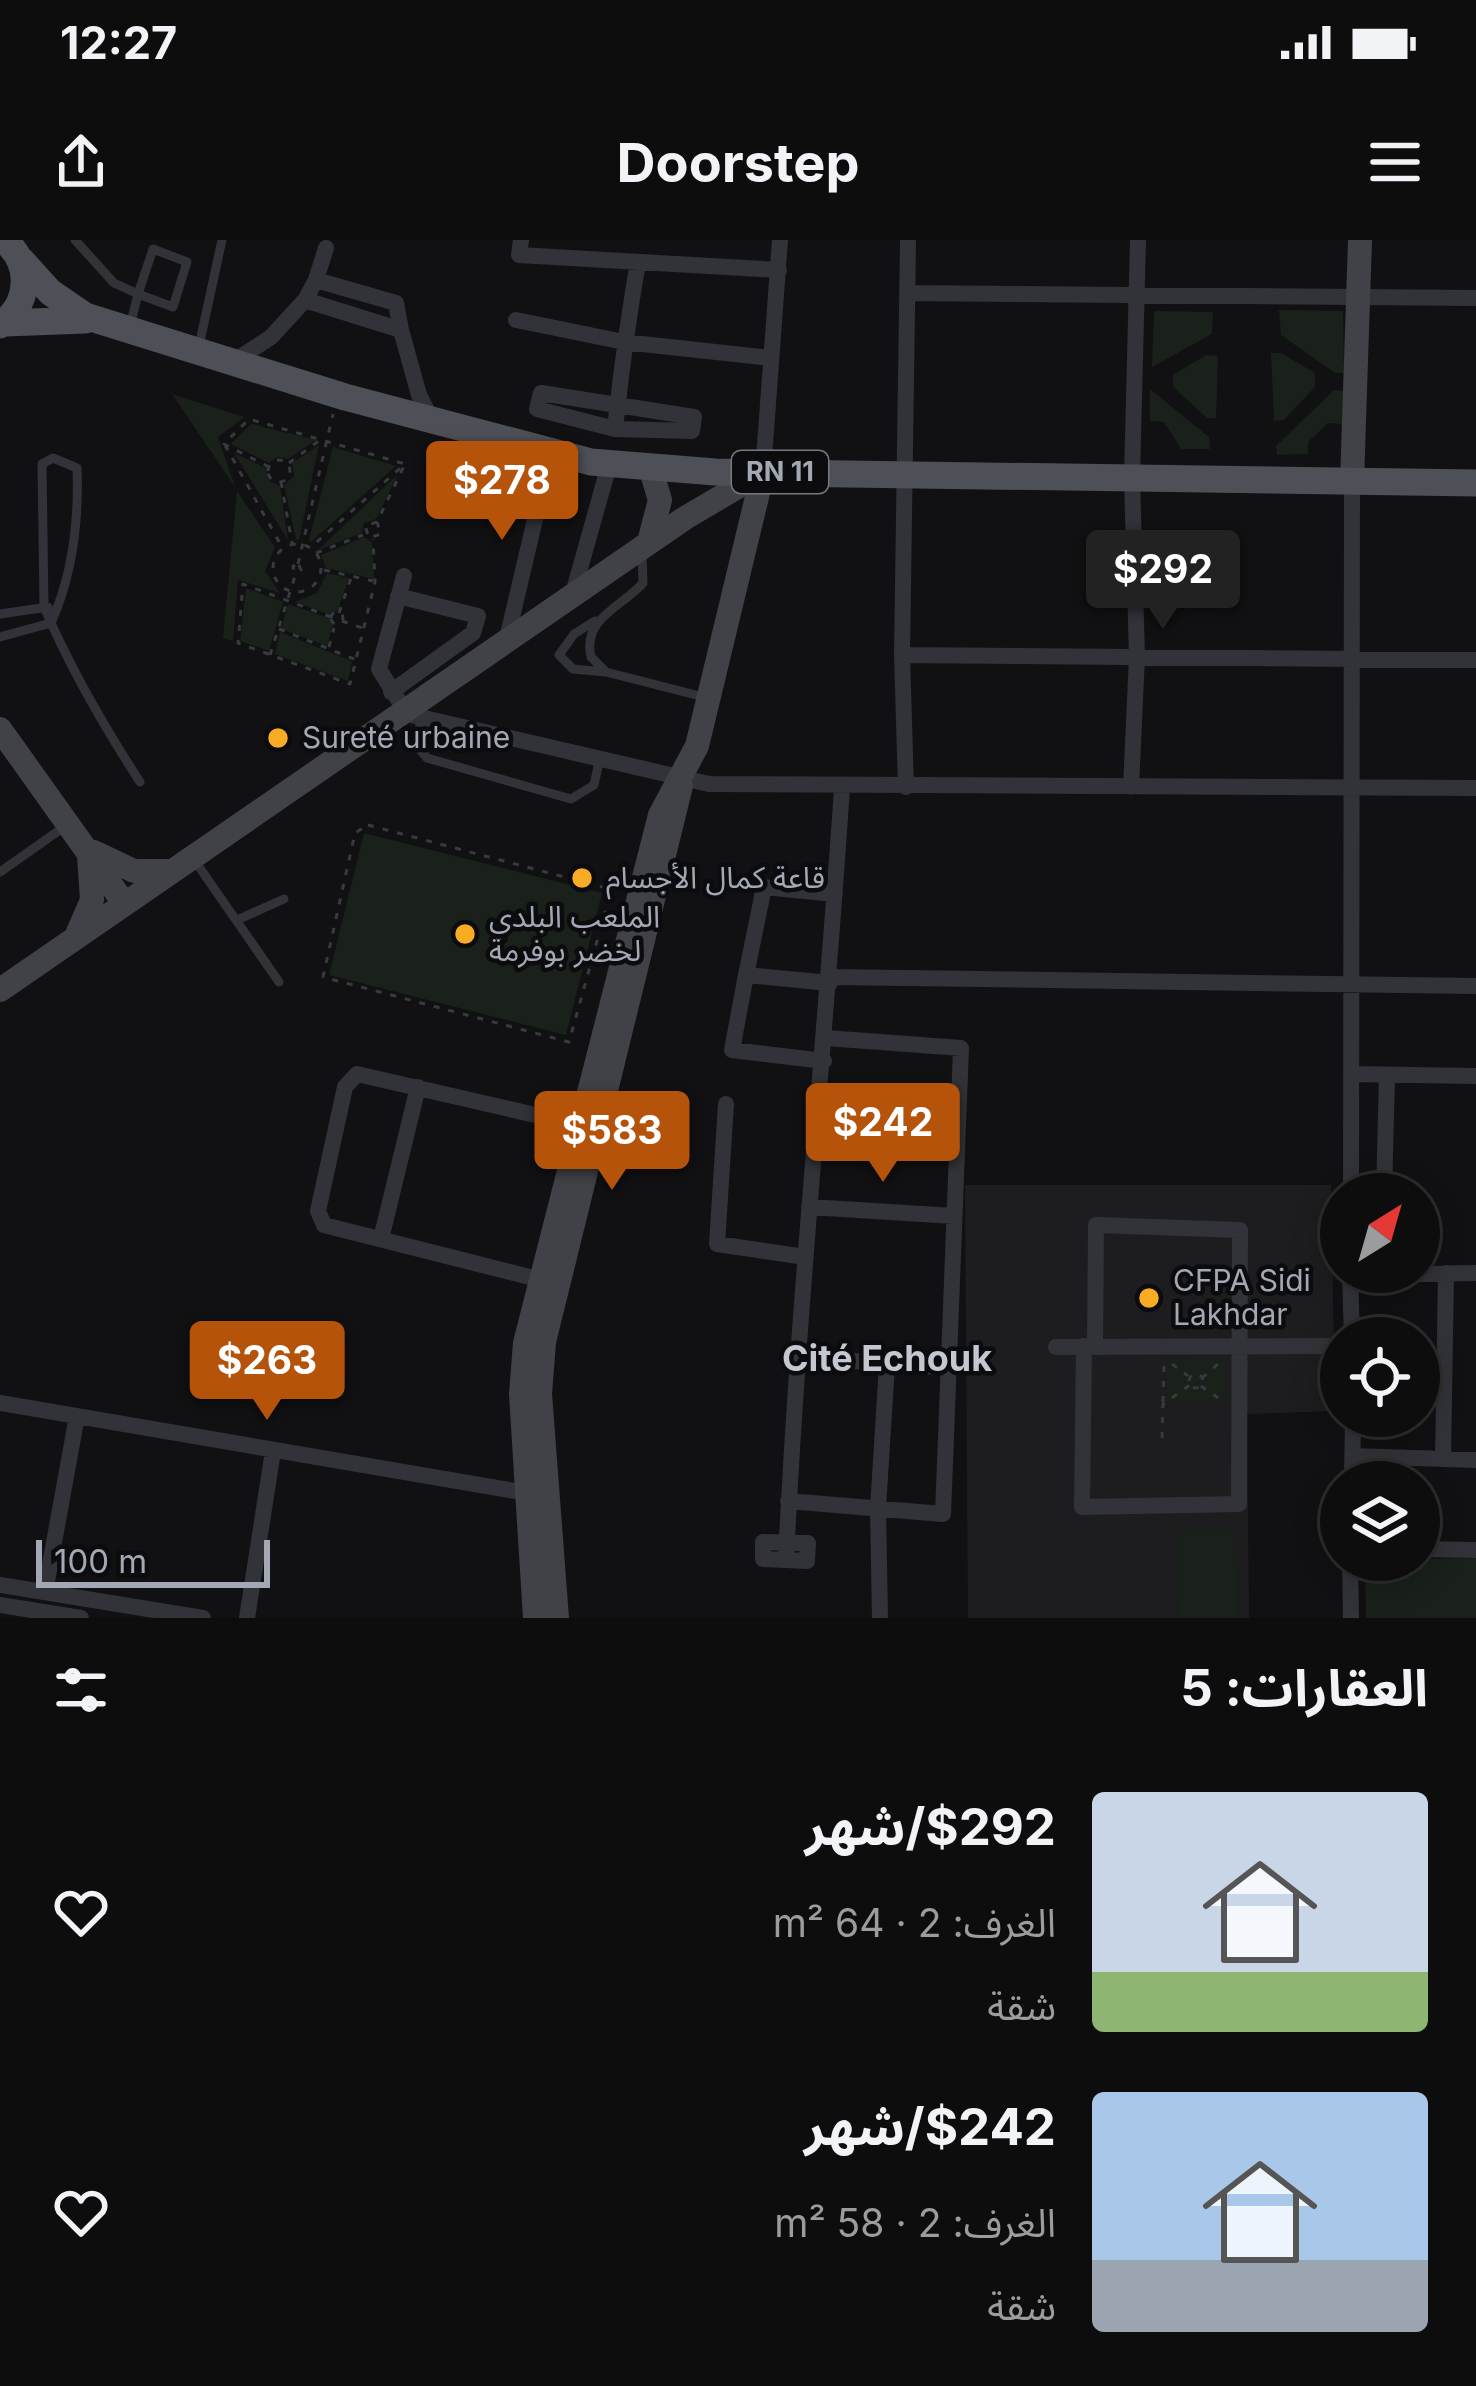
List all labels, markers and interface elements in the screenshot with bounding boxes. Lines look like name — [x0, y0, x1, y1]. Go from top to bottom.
text: 12:27 — [60, 15, 177, 70]
icon: share — [48, 129, 114, 195]
icon: menu — [1362, 129, 1428, 195]
text: Doorstep — [617, 130, 859, 195]
pin: $278 — [431, 441, 573, 543]
road number: RN 11 — [732, 451, 828, 493]
text: $278 — [453, 456, 551, 503]
pin: $292 — [1092, 530, 1234, 632]
text: $292 — [1113, 545, 1213, 592]
place label: Sureté urbaine — [302, 719, 510, 755]
marker: Sureté urbaine — [265, 725, 291, 751]
place label: قاعة كمال الأجسام — [606, 859, 825, 900]
marker: قاعة كمال الأجسام — [569, 865, 595, 891]
place label: الملعب البلدي لخضر بوفرمة — [489, 898, 660, 968]
marker: الملعب البلدي لخضر بوفرمة — [452, 921, 478, 947]
pin: $242 — [812, 1083, 954, 1185]
pin: $583 — [541, 1091, 683, 1193]
text: $242 — [833, 1098, 933, 1145]
text: $583 — [561, 1106, 663, 1153]
north arrow — [1320, 1173, 1440, 1293]
map controls — [1320, 1173, 1440, 1581]
place label: CFPA Sidi Lakhdar — [1173, 1262, 1311, 1332]
marker: CFPA Sidi Lakhdar — [1136, 1285, 1162, 1311]
button: locate — [1320, 1317, 1440, 1437]
pin: $263 — [196, 1321, 338, 1423]
text: $263 — [217, 1336, 317, 1383]
district label: Cité Echouk — [782, 1336, 992, 1380]
button: layers — [1320, 1461, 1440, 1581]
scale bar — [36, 1534, 270, 1587]
text: 100 m — [54, 1541, 147, 1581]
icon: filters — [48, 1657, 114, 1723]
text: العقارات: 5 — [1180, 1657, 1428, 1718]
text: $292/شهر — [805, 1796, 1056, 1857]
icon: home — [1188, 1840, 1332, 1984]
icon: heart — [48, 1879, 114, 1945]
text: الغرف: 2 · 64 m² — [773, 1899, 1056, 1946]
text: شقة — [987, 1982, 1056, 2029]
text: $242/شهر — [804, 2096, 1056, 2157]
icon: home — [1188, 2140, 1332, 2284]
icon: heart — [48, 2179, 114, 2245]
text: الغرف: 2 · 58 m² — [774, 2199, 1056, 2246]
text: شقة — [987, 2282, 1056, 2329]

